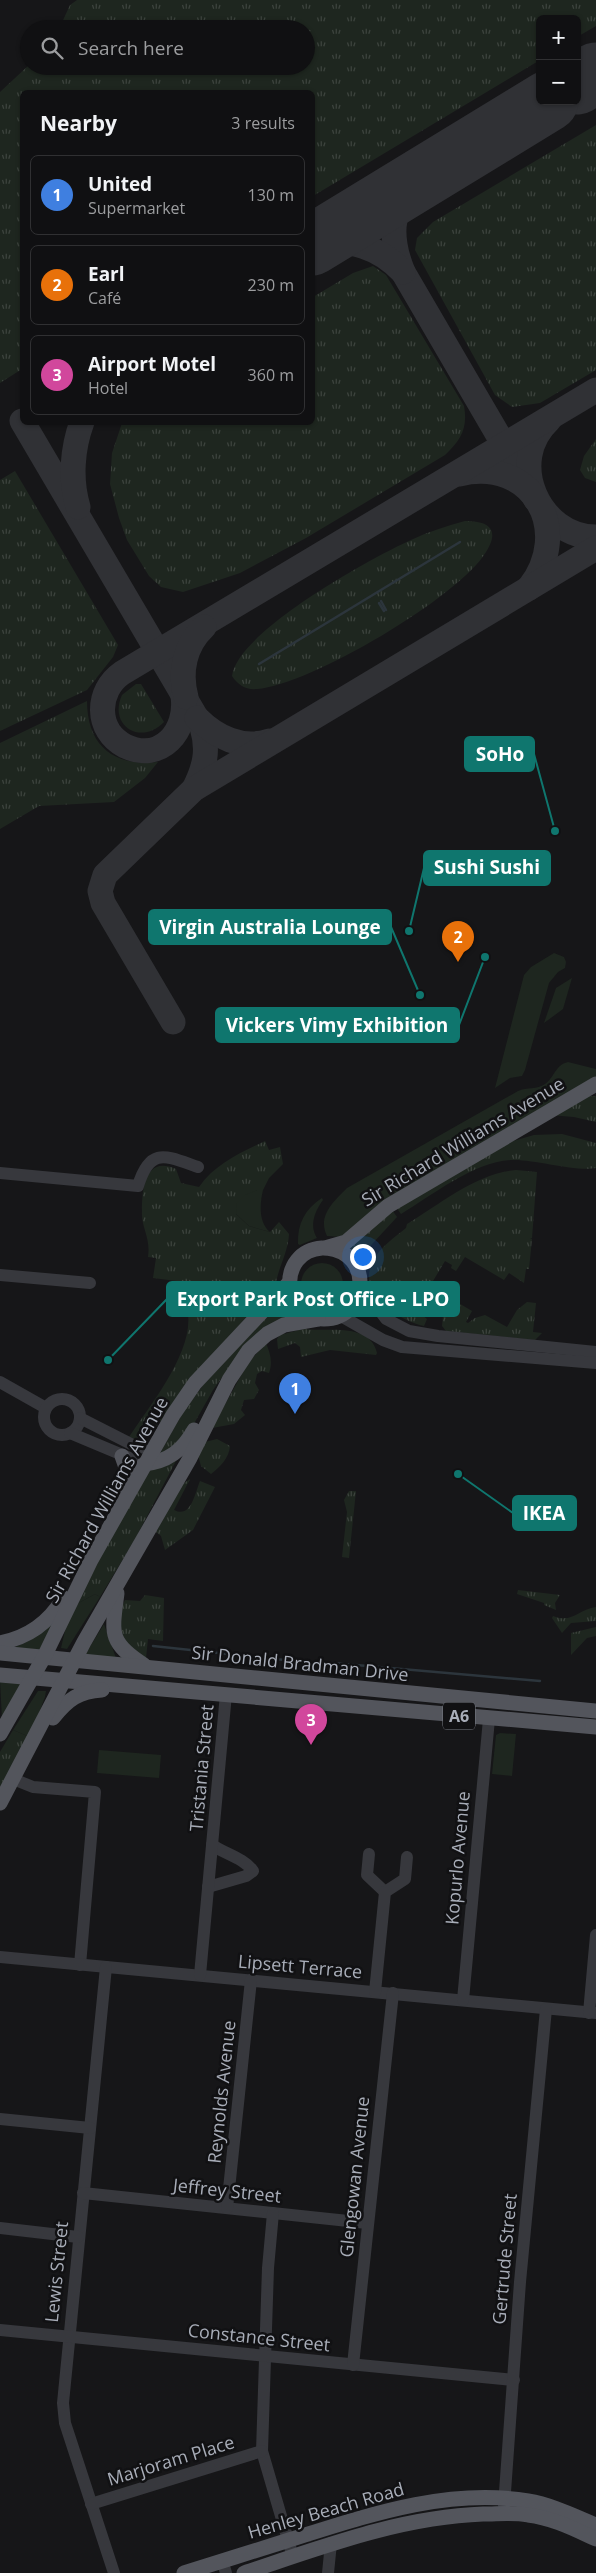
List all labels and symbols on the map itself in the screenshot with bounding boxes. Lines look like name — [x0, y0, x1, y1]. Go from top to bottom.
callout: SoHo — [465, 737, 534, 771]
text: SoHo — [476, 741, 524, 767]
callout: Sushi Sushi — [424, 851, 550, 885]
text: Sushi Sushi — [434, 854, 540, 880]
callout: Virgin Australia Lounge — [149, 910, 391, 944]
text: Virgin Australia Lounge — [159, 914, 381, 940]
pin: 2 — [442, 921, 474, 962]
callout: Vickers Vimy Exhibition — [216, 1008, 459, 1042]
text: Vickers Vimy Exhibition — [226, 1012, 448, 1038]
street label: Sir Richard Williams Avenue — [357, 1071, 568, 1211]
your location — [350, 1244, 376, 1270]
callout: Export Park Post Office - LPO — [167, 1282, 459, 1316]
text: Export Park Post Office - LPO — [177, 1286, 449, 1312]
pin: 1 — [279, 1373, 311, 1414]
street label: Sir Richard Williams Avenue — [39, 1392, 173, 1607]
callout: IKEA — [513, 1496, 576, 1530]
text: IKEA — [523, 1500, 566, 1526]
street label: Sir Donald Bradman Drive — [190, 1640, 410, 1686]
road number: A6 — [443, 1702, 475, 1730]
street label: Tristania Street — [183, 1703, 219, 1832]
pin: 3 — [295, 1704, 327, 1745]
street label: Kopurlo Avenue — [439, 1790, 475, 1926]
street label: Lipsett Terrace — [237, 1949, 363, 1983]
street label: Reynolds Avenue — [202, 2019, 240, 2165]
street label: Glengowan Avenue — [334, 2095, 374, 2259]
street label: Jeffrey Street — [170, 2172, 282, 2208]
street label: Gertrude Street — [486, 2192, 522, 2325]
street label: Lewis Street — [39, 2220, 73, 2324]
street label: Constance Street — [187, 2318, 331, 2356]
street label: Marjoram Place — [104, 2429, 237, 2491]
street label: Henley Beach Road — [245, 2476, 407, 2544]

